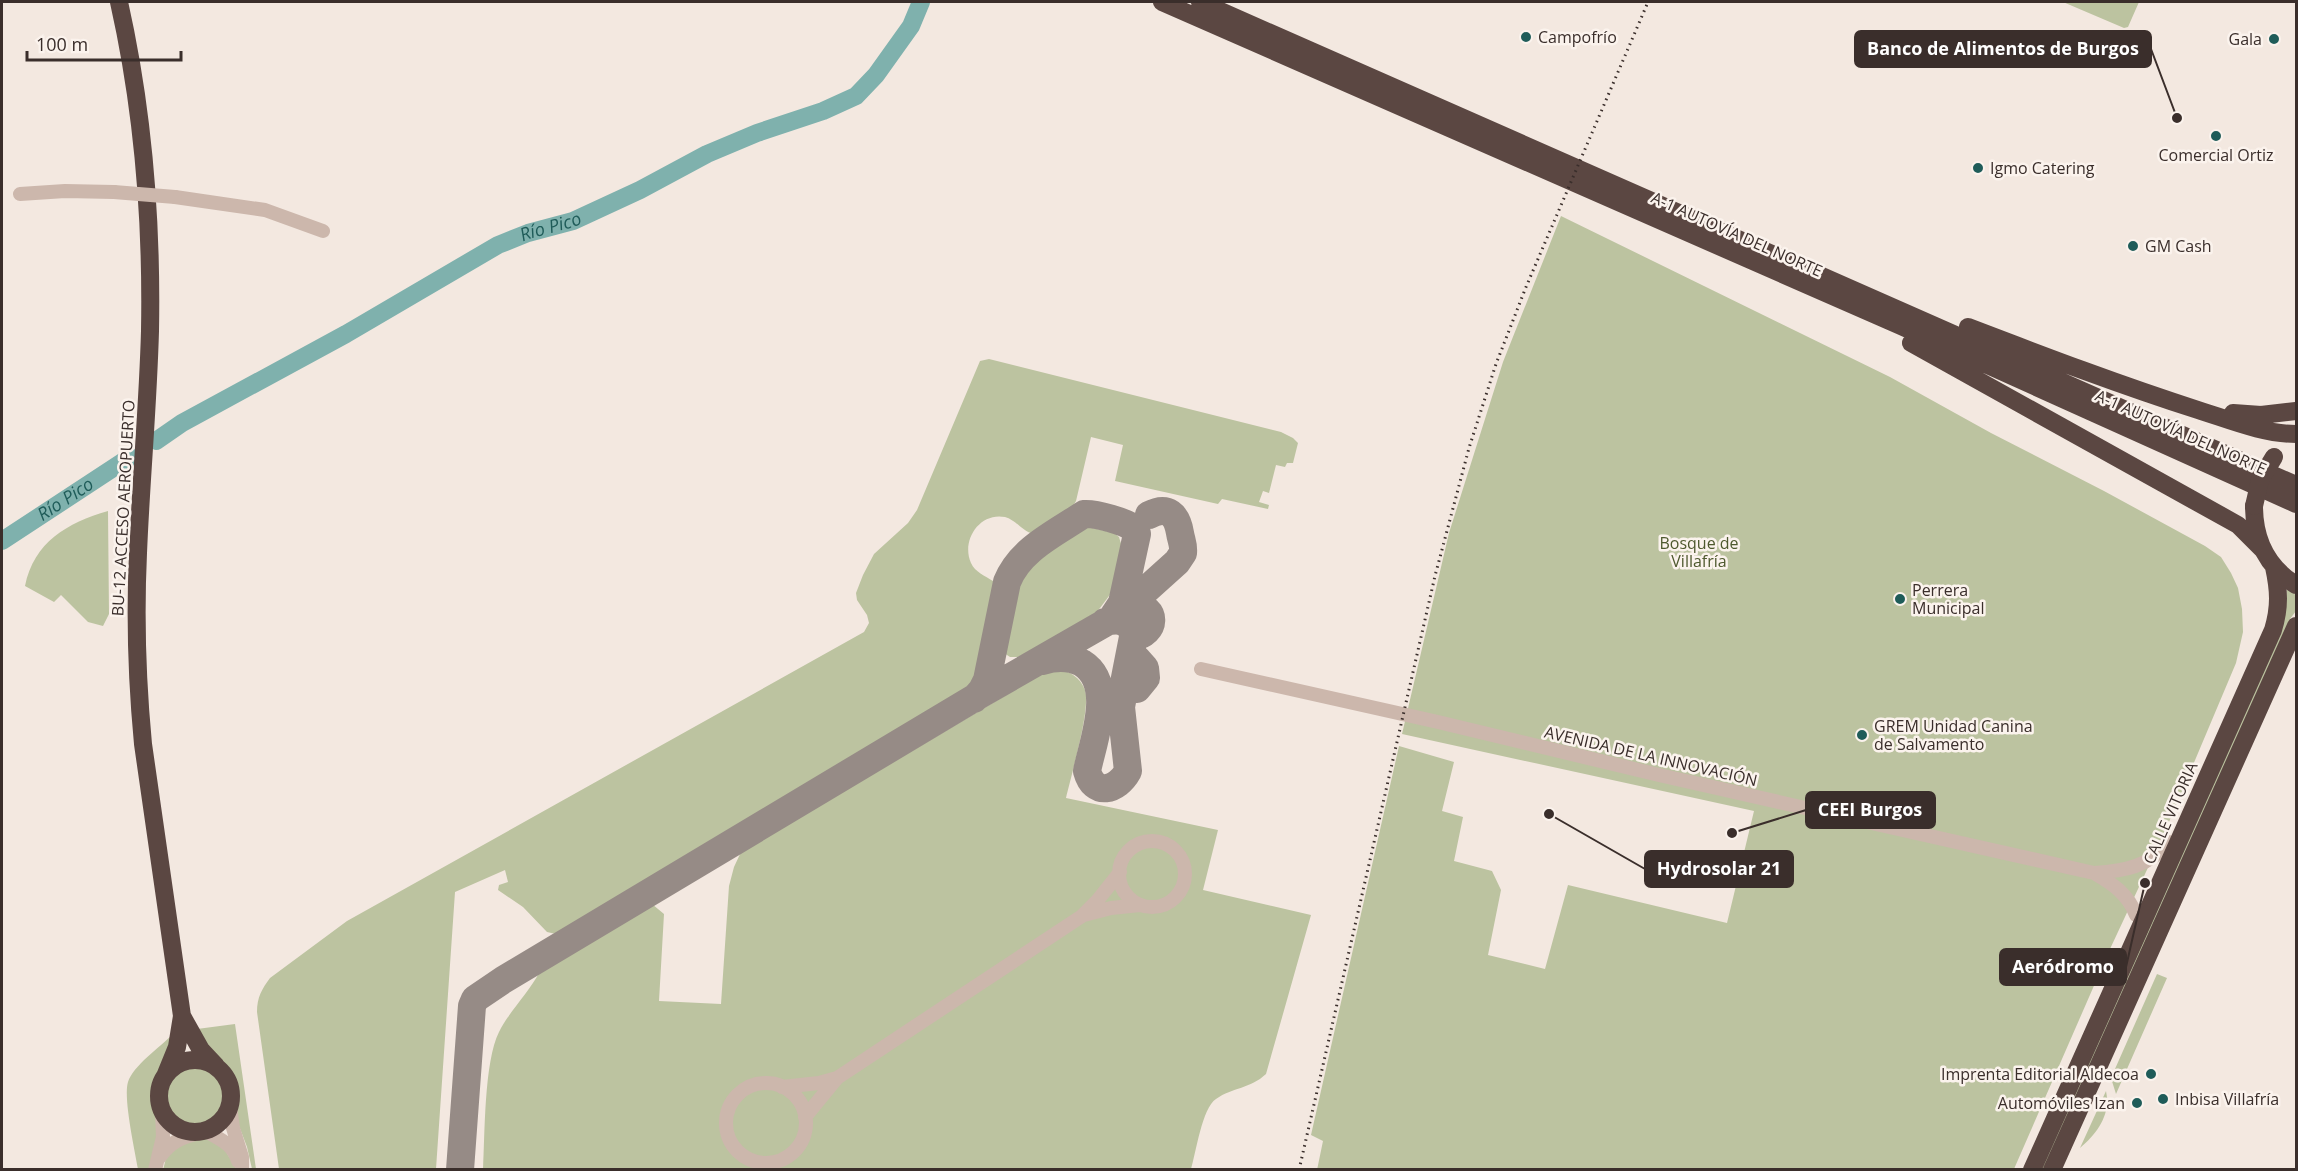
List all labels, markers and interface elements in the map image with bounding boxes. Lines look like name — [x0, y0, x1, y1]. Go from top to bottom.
scale bar — [27, 24, 182, 62]
place label: Campofrío — [1538, 26, 1617, 48]
place label: Gala — [2229, 28, 2262, 50]
marker: Campofrío — [1519, 30, 1533, 44]
callout: Banco de Alimentos de Burgos — [1855, 31, 2151, 67]
text: 100 m — [36, 32, 88, 56]
marker: Gala — [2267, 32, 2281, 46]
text: Banco de Alimentos de Burgos — [1867, 36, 2139, 60]
marker: Comercial Ortiz — [2209, 129, 2223, 143]
place label: Comercial Ortiz — [2158, 144, 2274, 166]
place label: Igmo Catering — [1990, 157, 2095, 179]
marker: Igmo Catering — [1971, 161, 1985, 175]
street label: A-1 AUTOVÍA DEL NORTE — [1648, 186, 1826, 282]
water label: Río Pico — [516, 206, 585, 246]
place label: GM Cash — [2145, 235, 2212, 257]
marker: GM Cash — [2126, 239, 2140, 253]
street label: A-1 AUTOVÍA DEL NORTE — [2092, 384, 2270, 480]
street label: BU-12 ACCESO AEROPUERTO — [106, 399, 140, 617]
water label: Río Pico — [32, 471, 98, 526]
park label: Bosque de Villafría — [1659, 532, 1739, 572]
place label: Perrera Municipal — [1912, 579, 1984, 619]
marker: Perrera Municipal — [1893, 592, 1907, 606]
place label: GREM Unidad Canina de Salvamento — [1874, 715, 2033, 755]
street label: AVENIDA DE LA INNOVACIÓN — [1542, 721, 1760, 791]
marker: GREM Unidad Canina de Salvamento — [1855, 728, 1869, 742]
street label: CALLE VITORIA — [2138, 758, 2203, 868]
callout: CEEI Burgos — [1806, 792, 1935, 828]
text: CEEI Burgos — [1818, 797, 1922, 821]
callout: Hydrosolar 21 — [1645, 851, 1793, 887]
text: Hydrosolar 21 — [1657, 856, 1781, 880]
callout: Aeródromo — [2000, 949, 2126, 985]
text: Aeródromo — [2012, 954, 2114, 978]
place label: Imprenta Editorial Aldecoa — [1941, 1063, 2139, 1085]
marker: Imprenta Editorial Aldecoa — [2144, 1067, 2158, 1081]
place label: Inbisa Villafría — [2175, 1088, 2279, 1110]
place label: Automóviles Izan — [1998, 1092, 2125, 1114]
marker: Inbisa Villafría — [2156, 1092, 2170, 1106]
marker: Automóviles Izan — [2130, 1096, 2144, 1110]

